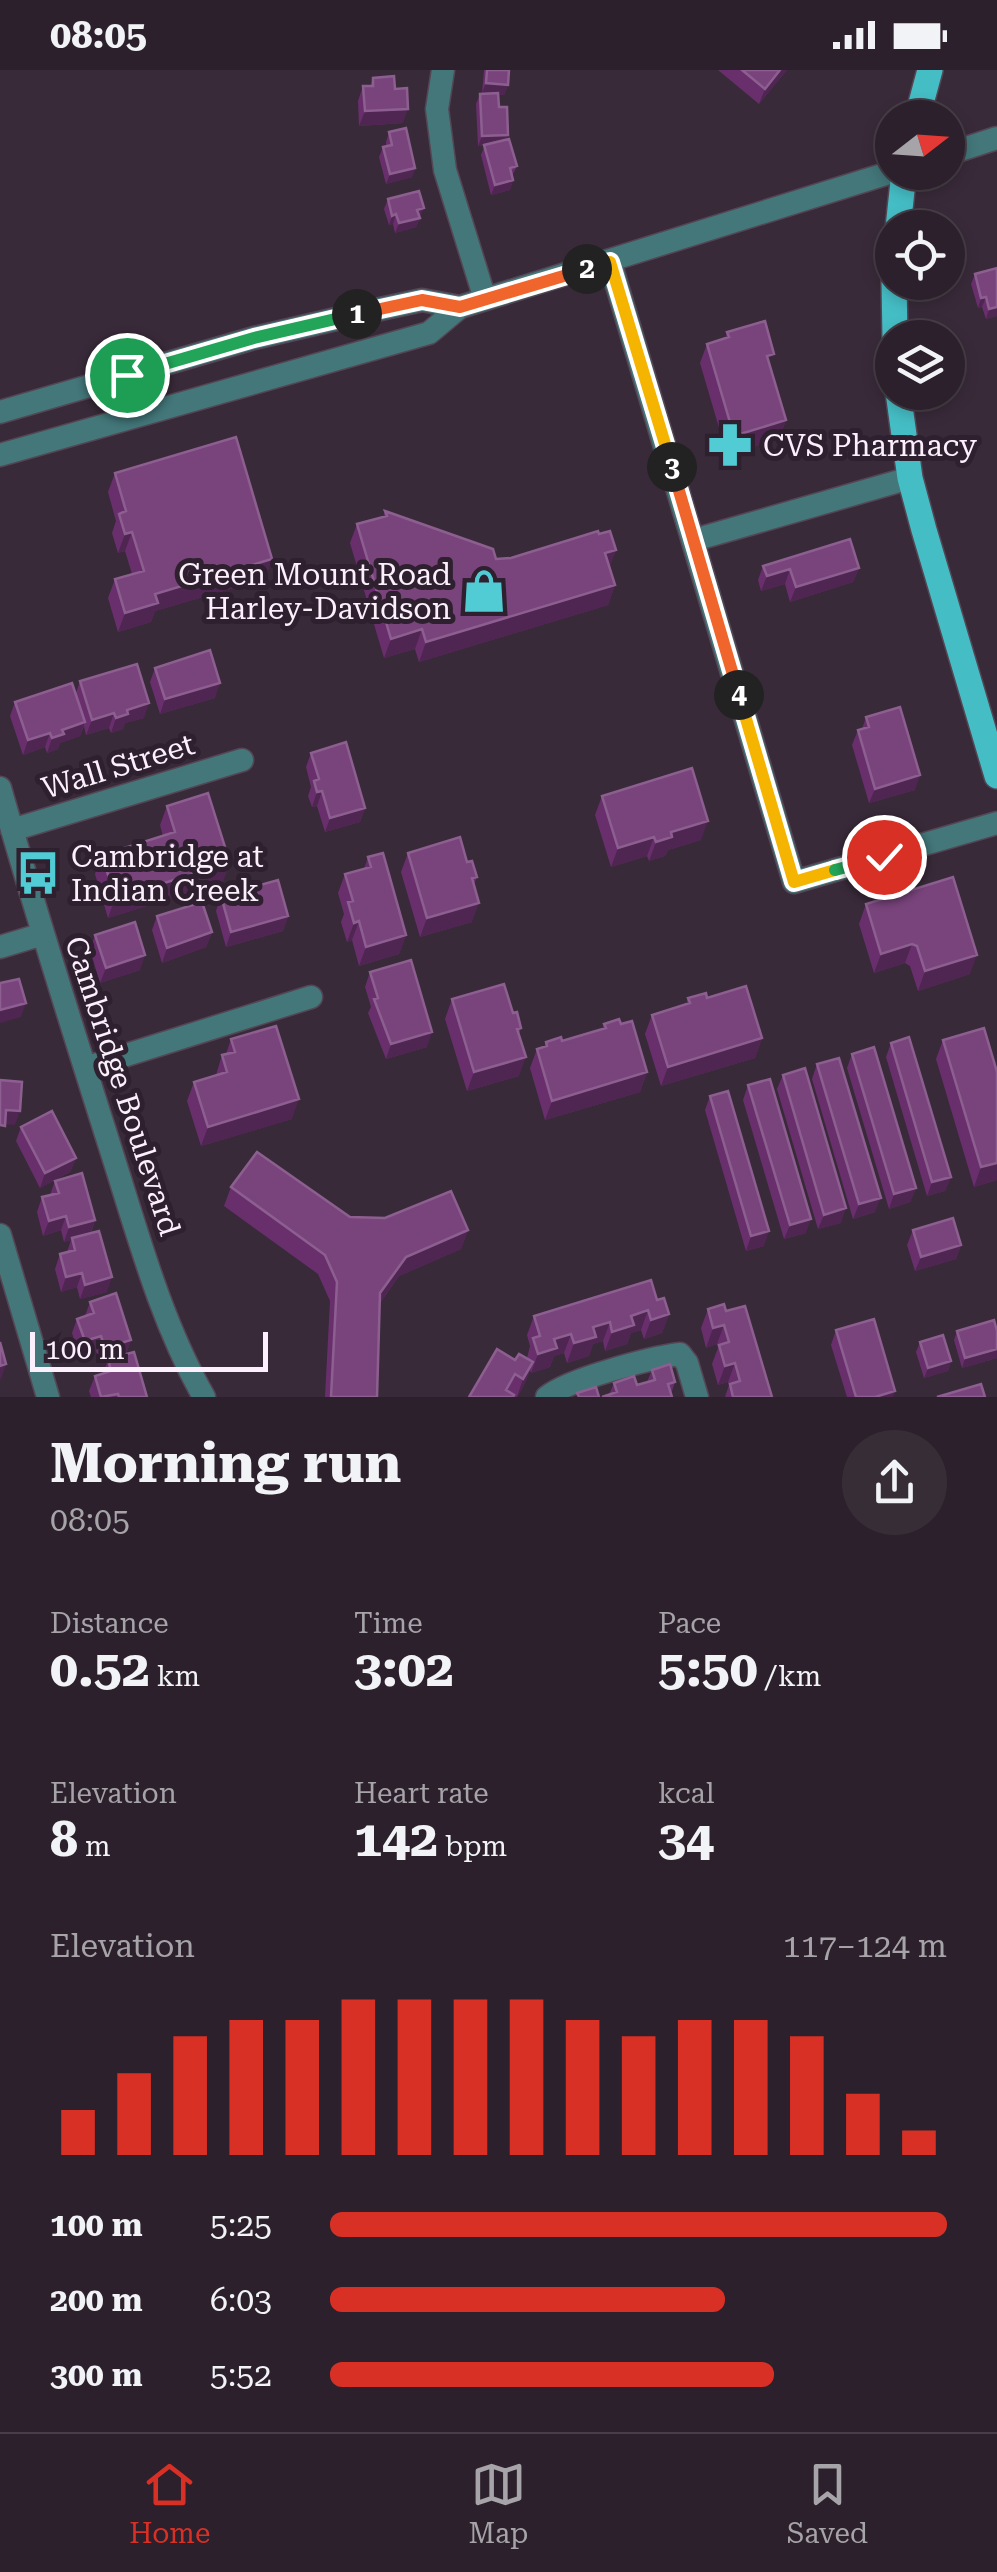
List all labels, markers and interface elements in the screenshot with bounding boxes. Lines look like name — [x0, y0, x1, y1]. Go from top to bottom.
text: 08:05 — [50, 13, 147, 57]
north arrow — [875, 100, 965, 190]
map controls — [875, 100, 965, 410]
button: locate — [875, 210, 965, 300]
pin: 2 — [562, 244, 612, 294]
text: 2 — [579, 252, 595, 285]
pin: 1 — [332, 289, 382, 339]
text: 1 — [349, 297, 365, 330]
button: layers — [875, 320, 965, 410]
pin — [85, 333, 170, 418]
icon: arrive — [100, 348, 155, 403]
pharmacy icon: CVS Pharmacy — [706, 421, 754, 469]
place label: CVS Pharmacy — [763, 428, 977, 463]
pin: 3 — [647, 442, 697, 492]
text: 3 — [664, 450, 680, 483]
place label: Green Mount Road Harley-Davidson — [178, 557, 451, 626]
shop icon: Green Mount Road Harley-Davidson — [460, 567, 508, 615]
pin: 4 — [714, 670, 764, 720]
text: 4 — [731, 678, 747, 711]
street label: Wall Street — [38, 726, 198, 806]
pin — [842, 815, 927, 900]
icon: check — [857, 830, 912, 885]
place label: Cambridge at Indian Creek — [71, 839, 264, 908]
bus stop icon: Cambridge at Indian Creek — [14, 849, 62, 897]
street label: Cambridge Boulevard — [58, 932, 188, 1240]
scale bar — [30, 1327, 268, 1372]
text: 100 m — [45, 1333, 125, 1366]
button: share — [842, 1430, 947, 1535]
text: Morning run — [50, 1431, 401, 1495]
text: 08:05 — [50, 1501, 130, 1539]
text: Distance — [50, 1607, 169, 1640]
text: Time — [354, 1607, 423, 1640]
text: Pace — [658, 1607, 721, 1640]
text: 0.52 — [50, 1640, 150, 1698]
text: 3:02 — [354, 1640, 454, 1698]
text: 5:50 — [658, 1640, 758, 1698]
text: km — [150, 1660, 200, 1693]
text: /km — [758, 1660, 821, 1693]
text: Elevation — [50, 1777, 177, 1810]
text: Heart rate — [354, 1777, 489, 1810]
text: kcal — [658, 1777, 714, 1810]
text: 8 — [50, 1810, 78, 1868]
text: 142 — [354, 1810, 438, 1868]
text: 34 — [658, 1810, 714, 1868]
text: m — [78, 1830, 111, 1863]
text: bpm — [438, 1830, 507, 1863]
text: Elevation — [50, 1927, 195, 1965]
text: 117–124 m — [783, 1927, 947, 1965]
text: 100 m — [50, 2206, 143, 2244]
text: 5:25 — [210, 2206, 272, 2244]
text: 200 m — [50, 2281, 143, 2319]
text: 6:03 — [210, 2281, 272, 2319]
text: 300 m — [50, 2356, 143, 2394]
text: 5:52 — [210, 2356, 272, 2394]
tab: Home — [129, 2457, 210, 2550]
tab: Map — [469, 2457, 528, 2550]
tab: Saved — [787, 2457, 868, 2550]

